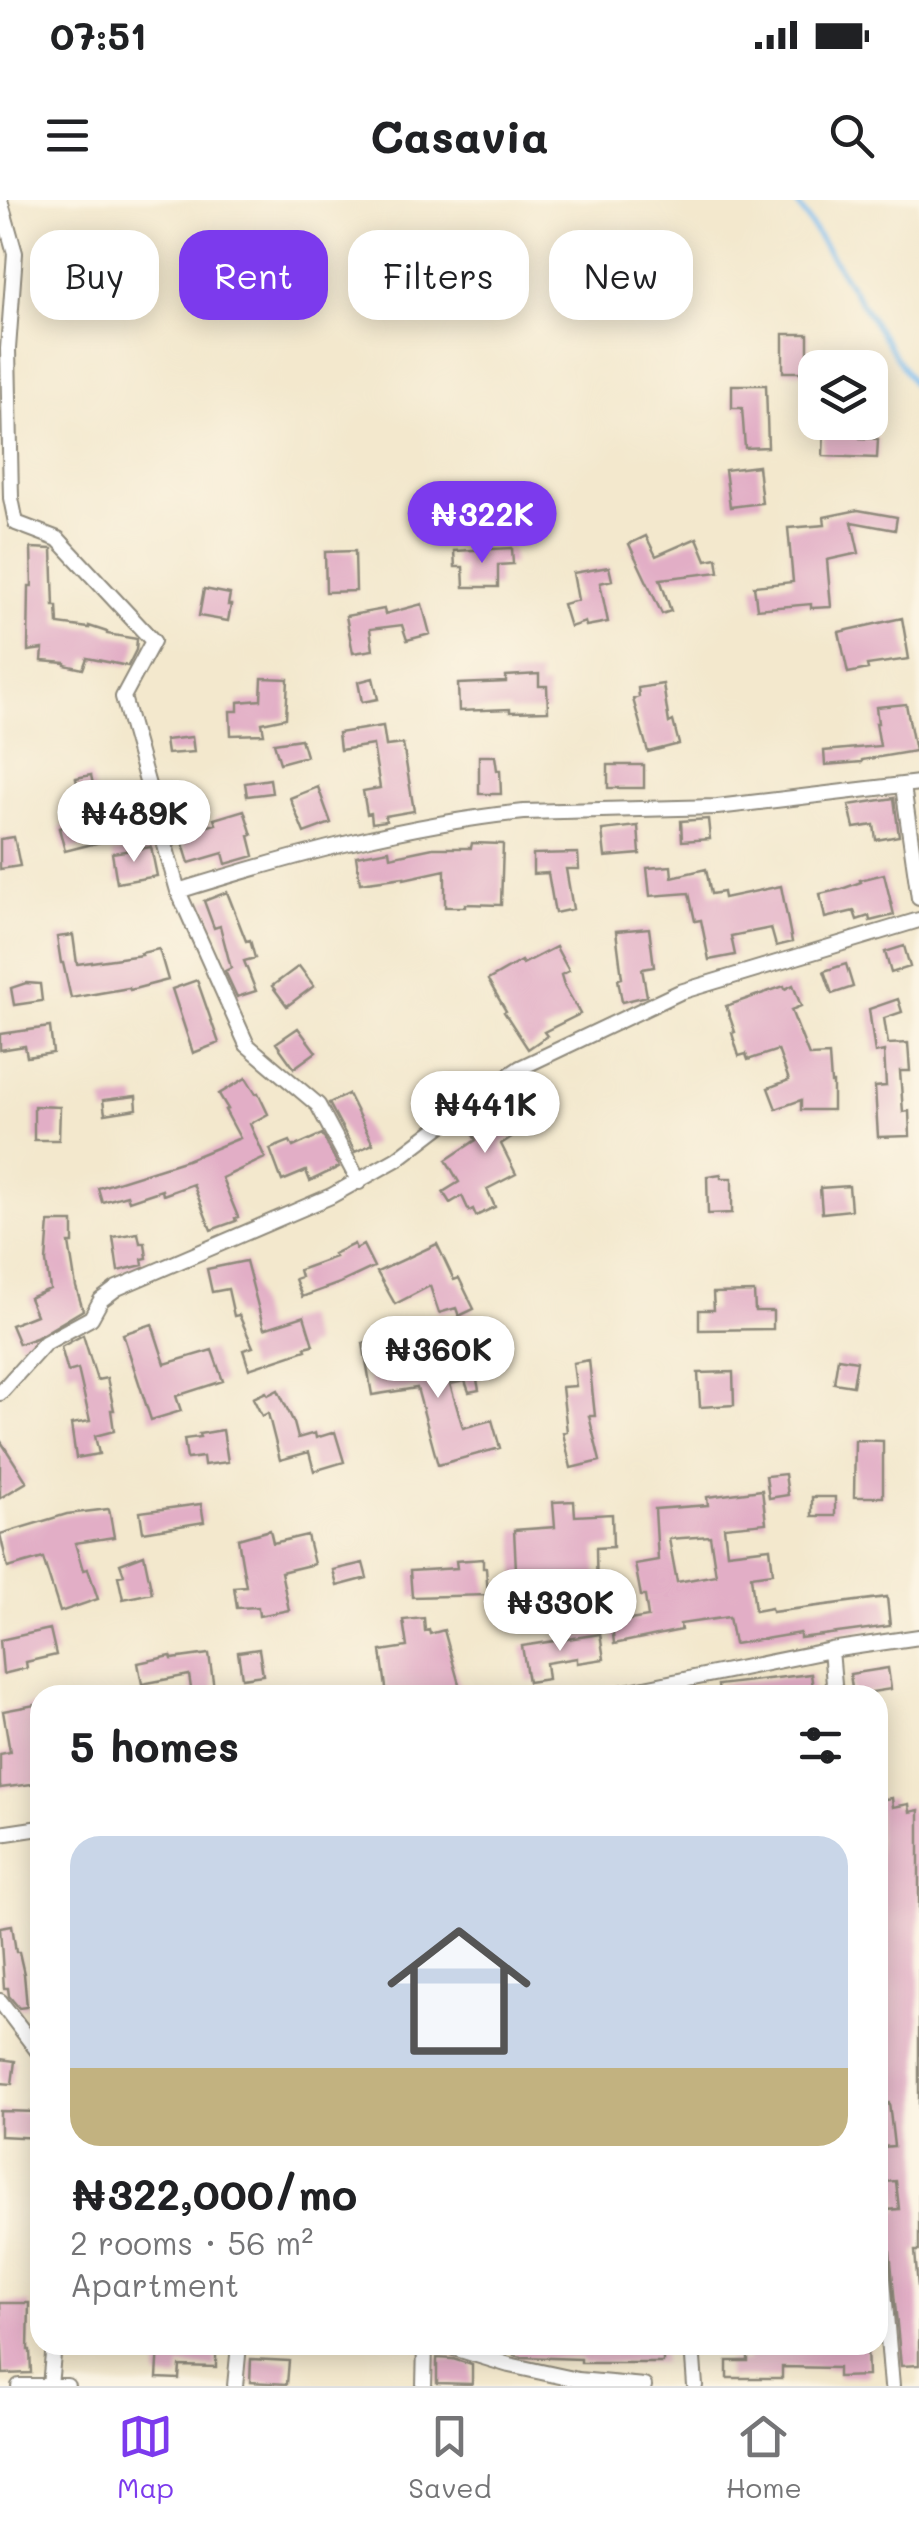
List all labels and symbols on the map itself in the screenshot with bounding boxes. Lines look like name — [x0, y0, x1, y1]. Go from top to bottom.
pin: ₦322K — [412, 481, 552, 566]
pin: ₦489K — [64, 780, 204, 865]
pin: ₦441K — [415, 1071, 555, 1156]
pin: ₦360K — [368, 1316, 508, 1401]
pin: ₦330K — [490, 1569, 630, 1654]

